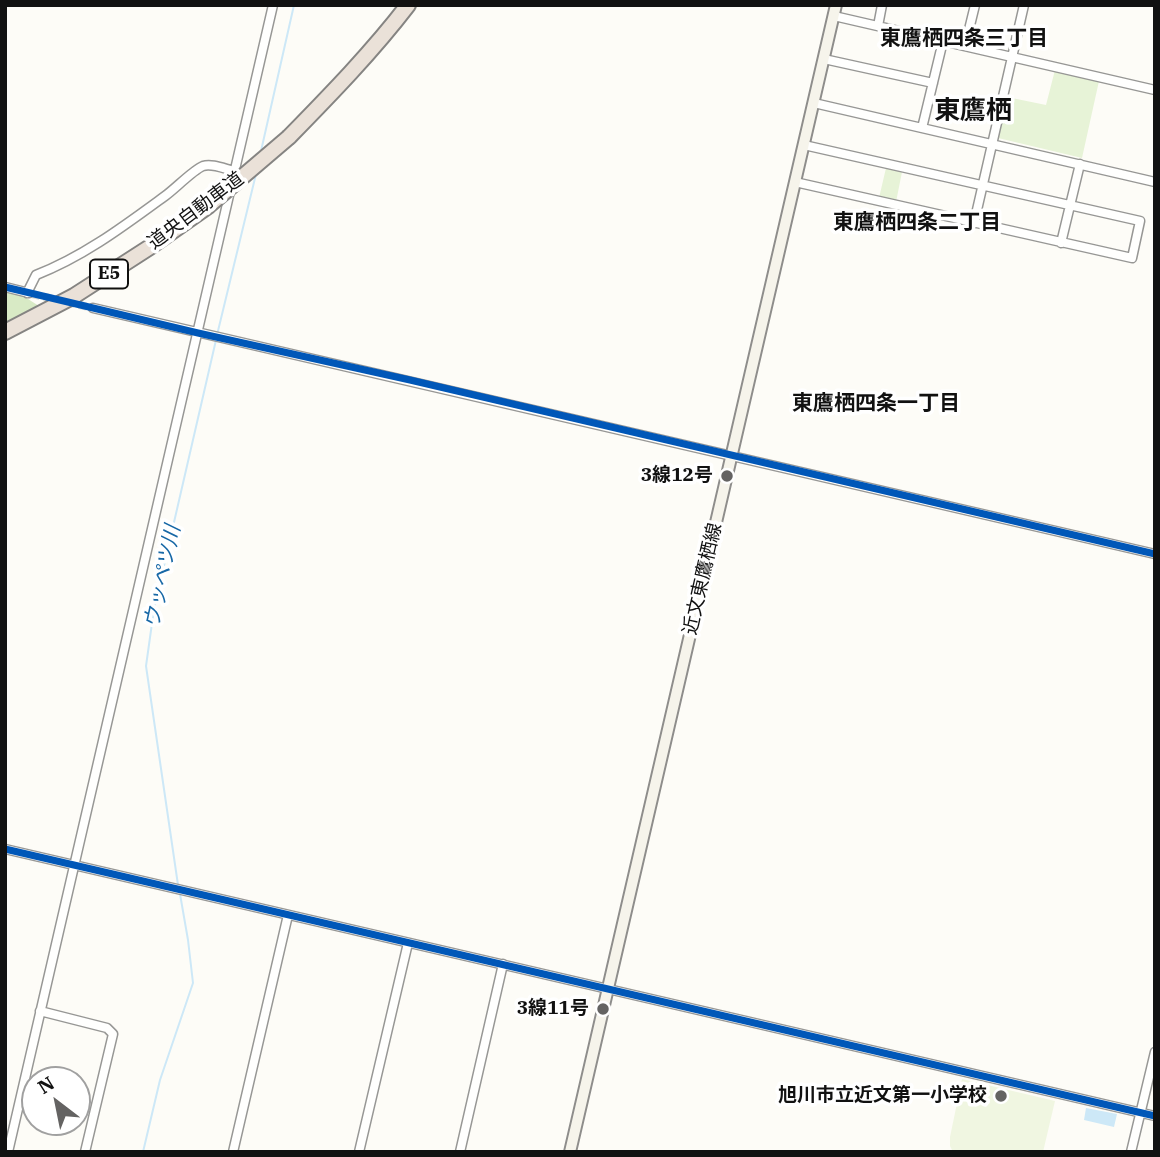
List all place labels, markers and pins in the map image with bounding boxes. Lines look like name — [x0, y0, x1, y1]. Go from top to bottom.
place label: 3線12号 — [641, 465, 713, 487]
marker: 3線12号 — [719, 468, 735, 484]
place label: 3線11号 — [517, 998, 589, 1020]
marker: 3線11号 — [595, 1001, 611, 1017]
place label: 旭川市立近文第一小学校 — [778, 1085, 987, 1107]
marker: 旭川市立近文第一小学校 — [993, 1088, 1009, 1104]

